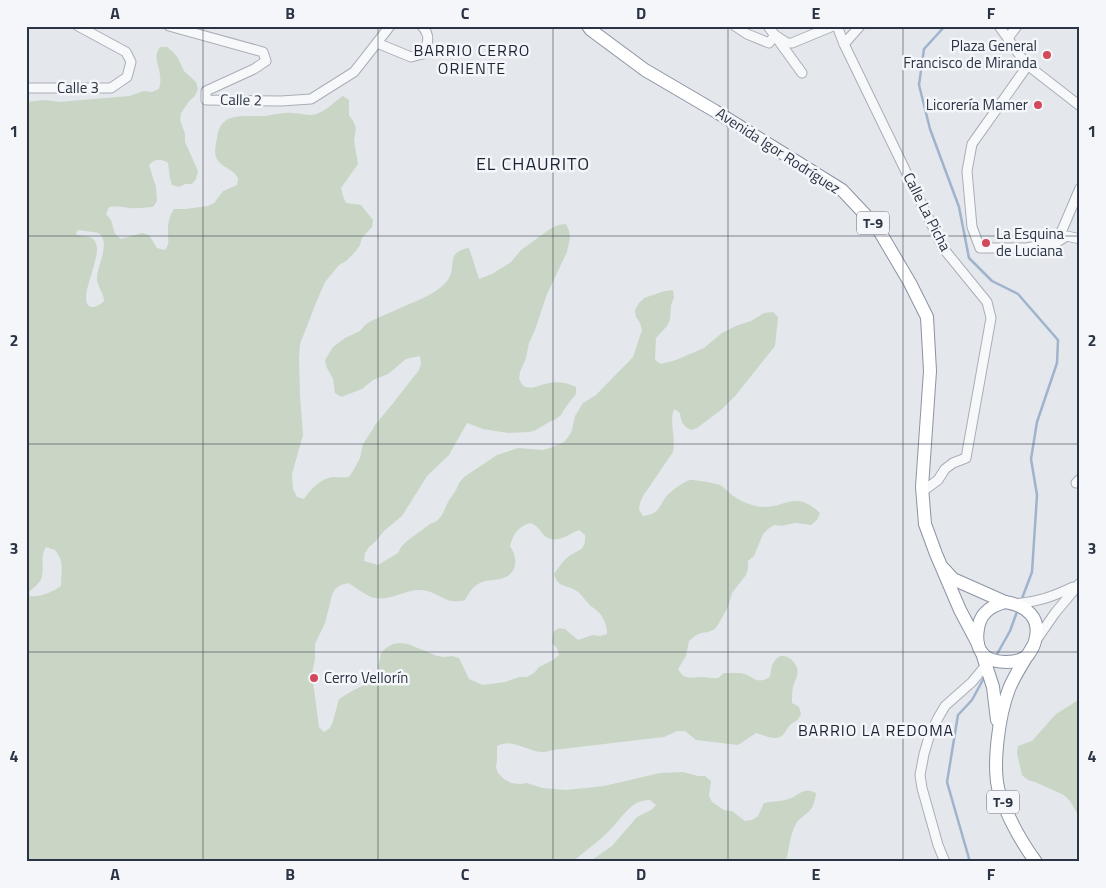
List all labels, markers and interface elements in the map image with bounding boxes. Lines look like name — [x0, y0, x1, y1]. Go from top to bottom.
text: A — [110, 1, 120, 25]
text: B — [285, 1, 295, 25]
text: C — [461, 1, 470, 25]
text: D — [636, 1, 646, 25]
text: E — [812, 1, 821, 25]
text: F — [987, 1, 996, 25]
place label: Plaza General Francisco de Miranda — [903, 34, 1037, 74]
district label: BARRIO CERRO ORIENTE — [414, 38, 530, 80]
marker: Plaza General Francisco de Miranda — [1041, 49, 1053, 61]
street label: Calle 3 — [57, 76, 99, 99]
street label: Calle 2 — [220, 88, 262, 111]
place label: Licorería Mamer — [926, 93, 1028, 116]
marker: Licorería Mamer — [1032, 99, 1044, 111]
street label: Avenida Igor Rodríguez — [711, 102, 845, 200]
text: 1 — [10, 119, 18, 143]
text: 1 — [1088, 119, 1096, 143]
district label: EL CHAURITO — [476, 150, 590, 177]
street label: Calle La Picha — [898, 168, 957, 256]
road number: T-9 — [857, 212, 889, 234]
place label: La Esquina de Luciana — [996, 222, 1064, 262]
marker: La Esquina de Luciana — [980, 237, 992, 249]
text: 2 — [10, 328, 18, 352]
text: 2 — [1088, 328, 1096, 352]
text: 3 — [10, 536, 18, 560]
text: 3 — [1088, 536, 1096, 560]
place label: Cerro Vellorín — [324, 666, 408, 689]
marker: Cerro Vellorín — [308, 672, 320, 684]
district label: BARRIO LA REDOMA — [798, 718, 954, 742]
text: 4 — [10, 744, 19, 768]
text: 4 — [1088, 744, 1097, 768]
road number: T-9 — [987, 790, 1019, 814]
text: A — [110, 862, 120, 886]
text: B — [285, 862, 295, 886]
text: C — [461, 862, 470, 886]
text: D — [636, 862, 646, 886]
text: E — [812, 862, 821, 886]
text: F — [987, 862, 996, 886]

